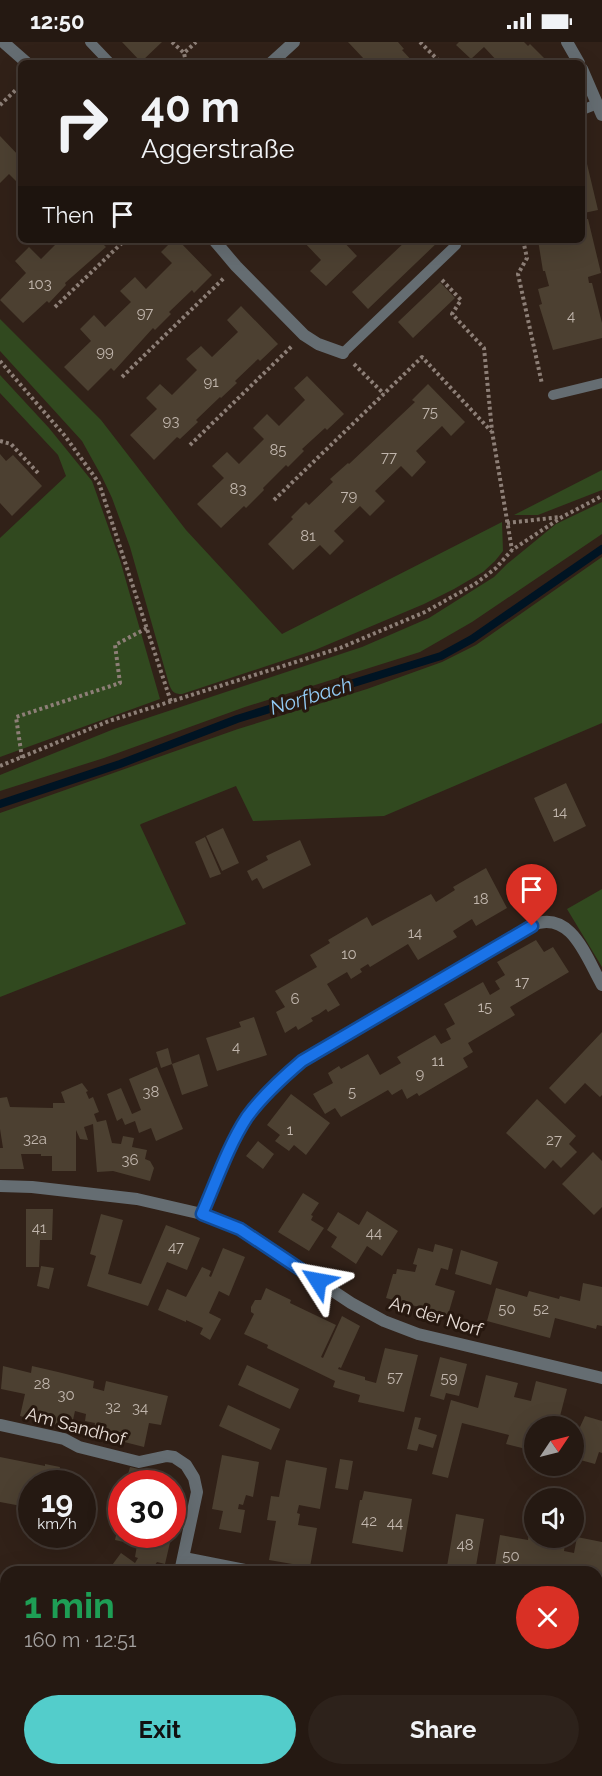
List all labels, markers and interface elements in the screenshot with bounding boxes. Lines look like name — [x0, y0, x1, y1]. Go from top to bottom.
text: 12:50 — [30, 8, 84, 34]
text: 40 m — [141, 83, 240, 132]
icon: right — [42, 84, 120, 162]
text: Aggerstraße — [141, 133, 295, 164]
icon: arrive — [106, 198, 139, 231]
text: Then — [42, 202, 94, 228]
house number: 103 — [28, 275, 52, 293]
house number: 97 — [137, 304, 153, 322]
house number: 4 — [567, 307, 575, 325]
house number: 99 — [96, 343, 114, 361]
house number: 91 — [203, 373, 219, 391]
house number: 75 — [422, 403, 438, 421]
house number: 93 — [163, 412, 179, 430]
house number: 85 — [269, 441, 287, 459]
house number: 77 — [381, 448, 397, 466]
house number: 83 — [230, 480, 246, 498]
house number: 79 — [341, 487, 358, 505]
house number: 81 — [300, 527, 316, 545]
water label: Norfbach — [267, 672, 355, 720]
house number: 14 — [553, 803, 567, 821]
pin — [506, 864, 557, 926]
icon: arrive — [515, 873, 548, 906]
house number: 18 — [473, 890, 489, 908]
house number: 14 — [408, 924, 422, 942]
house number: 10 — [341, 945, 357, 963]
house number: 17 — [515, 973, 529, 991]
house number: 6 — [290, 990, 300, 1008]
house number: 15 — [478, 998, 492, 1016]
house number: 4 — [232, 1038, 240, 1056]
house number: 11 — [432, 1052, 445, 1070]
house number: 9 — [416, 1065, 425, 1083]
house number: 38 — [143, 1083, 160, 1101]
house number: 5 — [348, 1083, 356, 1101]
house number: 1 — [287, 1121, 294, 1139]
house number: 32a — [23, 1130, 47, 1148]
house number: 27 — [546, 1131, 562, 1149]
house number: 36 — [121, 1151, 139, 1169]
house number: 41 — [32, 1219, 47, 1237]
house number: 44 — [366, 1224, 382, 1242]
house number: 47 — [168, 1238, 184, 1256]
position arrow — [286, 1249, 350, 1313]
street label: An der Norf — [387, 1292, 486, 1340]
house number: 50 — [498, 1300, 516, 1318]
house number: 52 — [533, 1300, 549, 1318]
house number: 57 — [387, 1368, 403, 1386]
house number: 59 — [441, 1369, 458, 1387]
house number: 28 — [34, 1375, 50, 1393]
house number: 30 — [57, 1386, 75, 1404]
house number: 32 — [105, 1398, 121, 1416]
house number: 34 — [132, 1399, 148, 1417]
street label: Am Sandhof — [24, 1403, 129, 1450]
north arrow — [524, 1416, 584, 1476]
map controls — [524, 1416, 584, 1548]
speed limit sign: 30 — [108, 1470, 186, 1548]
text: 19 — [41, 1484, 73, 1519]
button: sound — [524, 1488, 584, 1548]
house number: 42 — [361, 1512, 377, 1530]
house number: 44 — [387, 1514, 403, 1532]
text: km/h — [37, 1515, 77, 1533]
house number: 48 — [456, 1536, 474, 1554]
house number: 50 — [502, 1547, 520, 1565]
text: 1 min — [24, 1584, 115, 1626]
button: close — [516, 1586, 579, 1649]
text: 160 m · 12:51 — [24, 1628, 137, 1652]
button: Exit — [24, 1695, 296, 1764]
button: Share — [308, 1695, 579, 1764]

